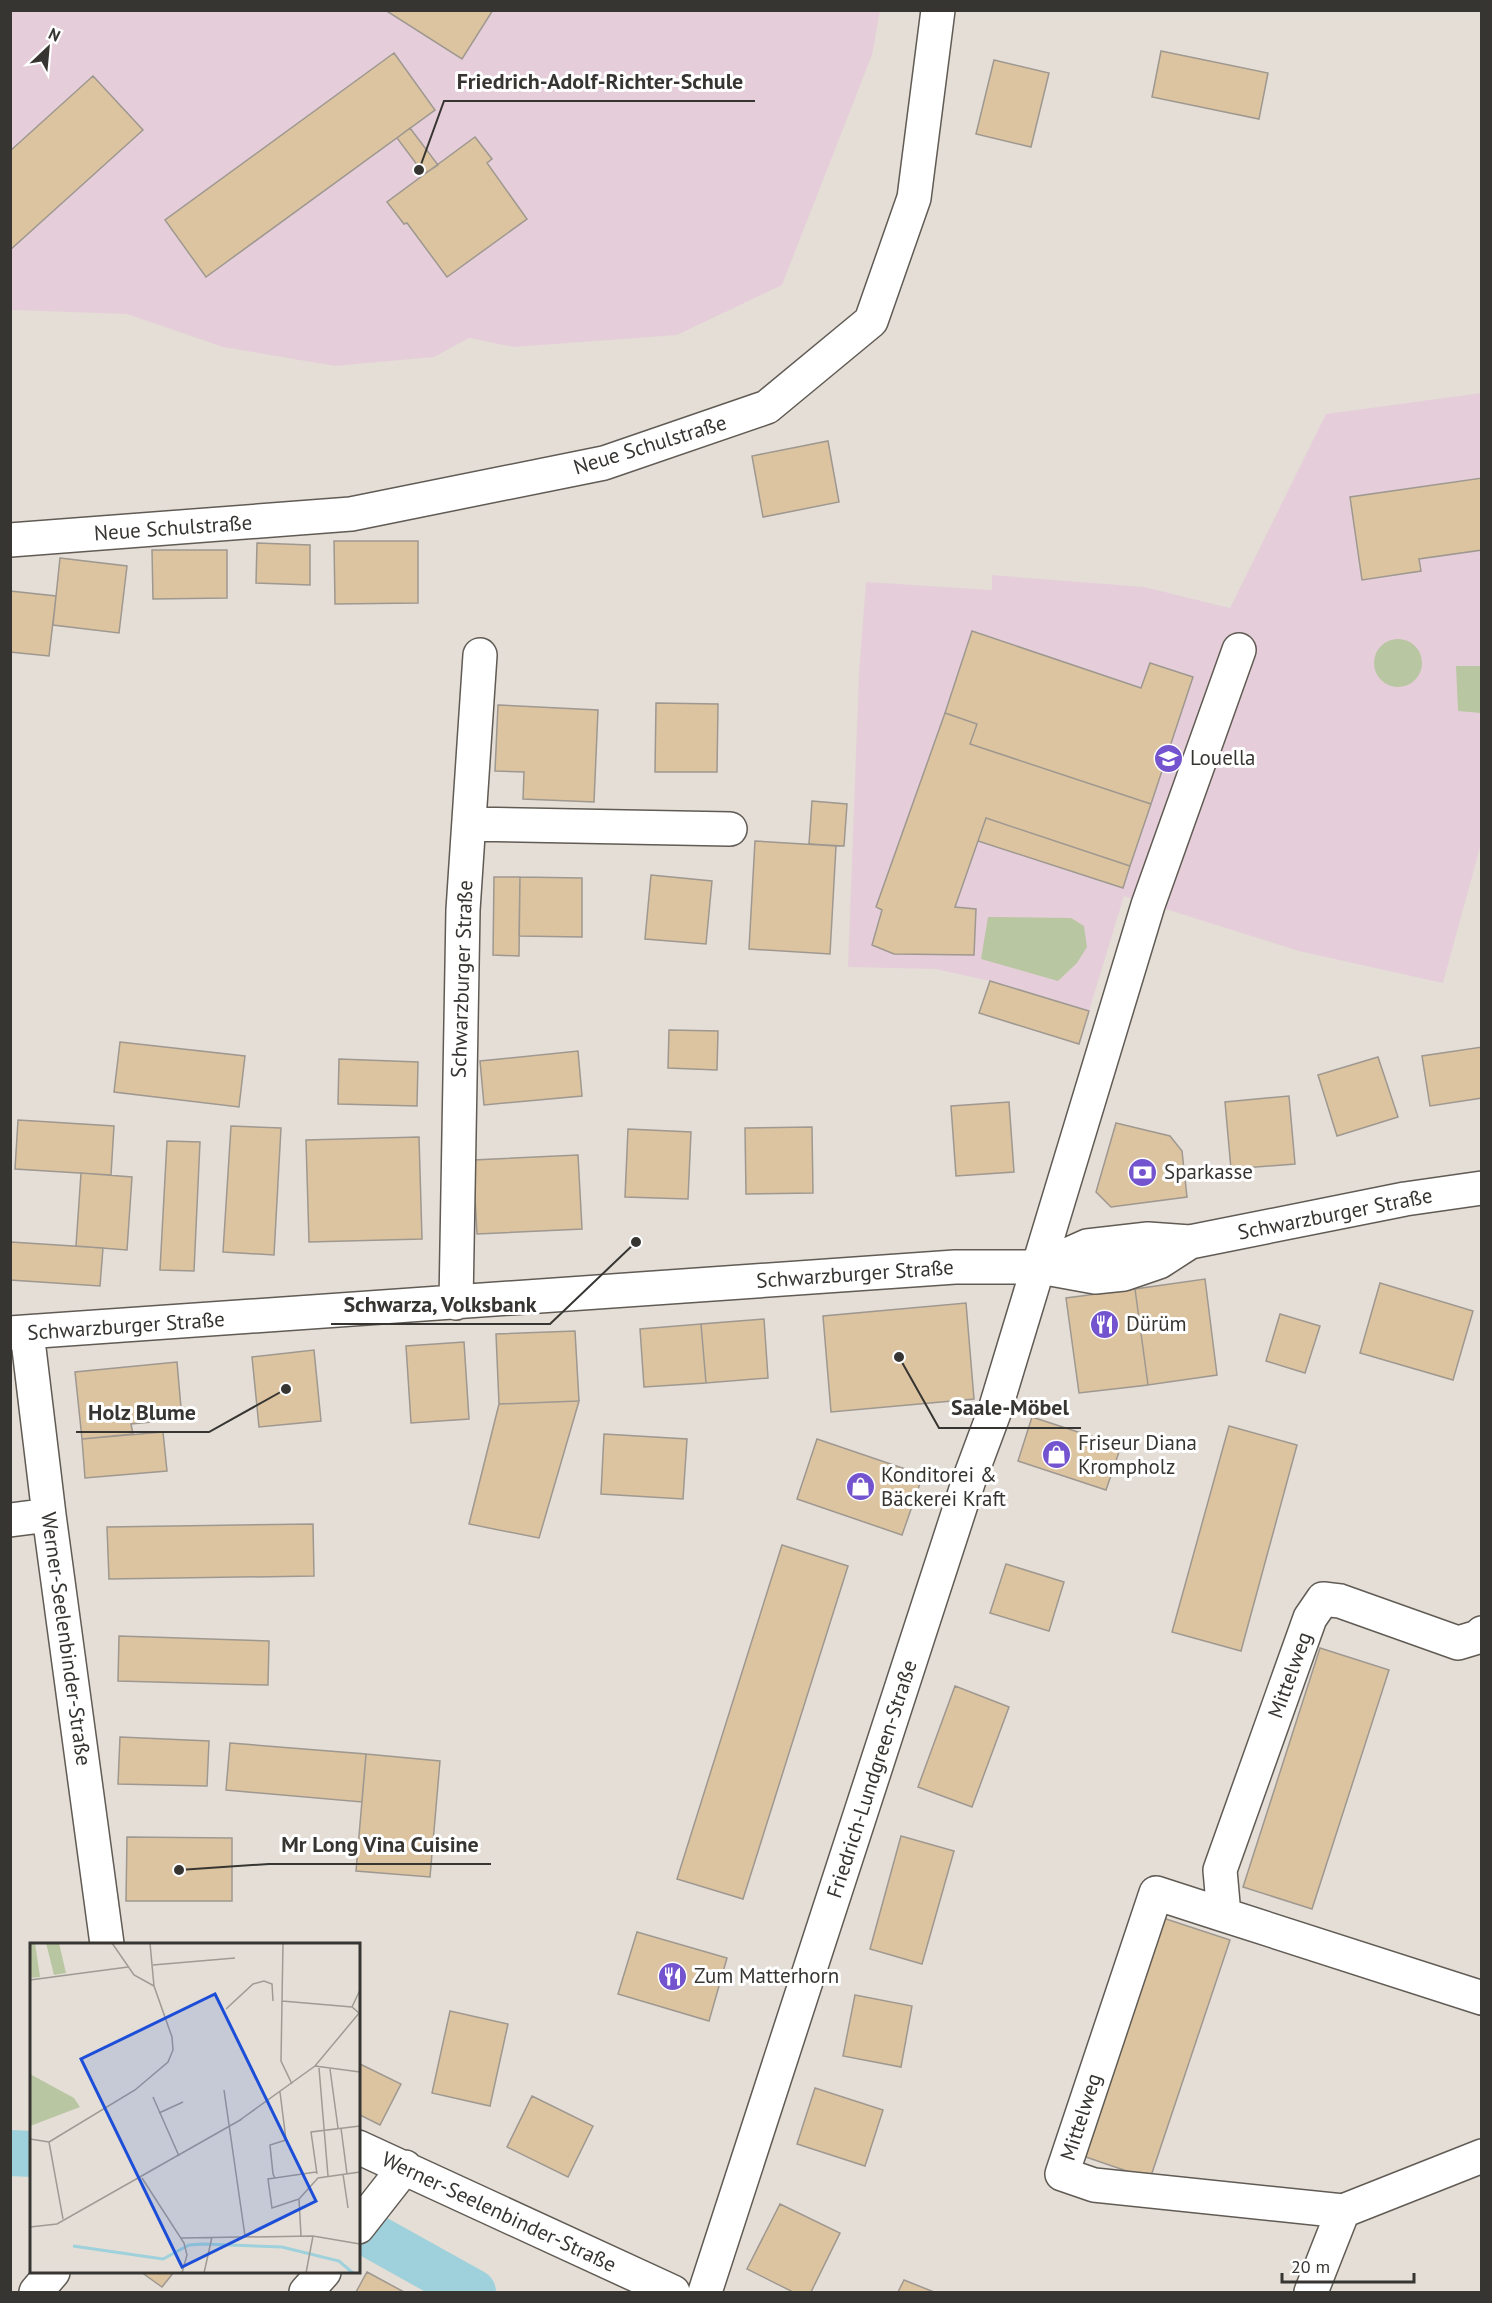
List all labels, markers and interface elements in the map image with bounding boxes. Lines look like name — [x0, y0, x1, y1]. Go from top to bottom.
north arrow — [18, 18, 78, 78]
text: N — [45, 23, 64, 46]
callout: Friedrich-Adolf-Richter-Schule — [444, 61, 755, 101]
text: Friedrich-Adolf-Richter-Schule — [457, 67, 743, 95]
street label: Neue Schulstraße — [570, 408, 730, 481]
street label: Neue Schulstraße — [93, 509, 253, 546]
school or university icon: Louella — [1153, 742, 1185, 774]
place label: Louella — [1190, 744, 1256, 771]
street label: Schwarzburger Straße — [445, 880, 478, 1078]
bank icon: Sparkasse — [1127, 1156, 1159, 1188]
place label: Sparkasse — [1164, 1158, 1253, 1185]
street label: Schwarzburger Straße — [1235, 1181, 1435, 1246]
street label: Schwarzburger Straße — [755, 1253, 955, 1294]
callout: Schwarza, Volksbank — [331, 1284, 550, 1324]
text: Schwarza, Volksbank — [343, 1290, 537, 1318]
street label: Schwarzburger Straße — [26, 1305, 226, 1346]
restaurant icon: Dürüm — [1089, 1308, 1121, 1340]
place label: Dürüm — [1126, 1310, 1187, 1337]
callout: Saale-Möbel — [939, 1388, 1081, 1428]
callout: Holz Blume — [76, 1392, 209, 1432]
text: Saale-Möbel — [951, 1393, 1069, 1421]
text: Holz Blume — [88, 1398, 196, 1426]
place label: Friseur Diana Krompholz — [1078, 1429, 1197, 1480]
shop icon: Friseur Diana Krompholz — [1041, 1439, 1073, 1471]
place label: Konditorei & Bäckerei Kraft — [881, 1461, 1006, 1512]
shop icon: Konditorei & Bäckerei Kraft — [844, 1471, 876, 1503]
street label: Werner-Seelenbinder-Straße — [35, 1510, 98, 1767]
street label: Mittelweg — [1261, 1628, 1318, 1722]
street label: Friedrich-Lundgreen-Straße — [820, 1656, 923, 1901]
callout: Mr Long Vina Cuisine — [269, 1824, 491, 1864]
text: Mr Long Vina Cuisine — [281, 1830, 479, 1858]
inset map — [30, 1943, 360, 2273]
restaurant icon: Zum Matterhorn — [657, 1960, 689, 1992]
place label: Zum Matterhorn — [694, 1962, 839, 1989]
street label: Mittelweg — [1054, 2070, 1107, 2164]
street label: Werner-Seelenbinder-Straße — [378, 2145, 621, 2278]
scale bar — [1282, 2246, 1414, 2284]
text: 20 m — [1291, 2255, 1330, 2278]

